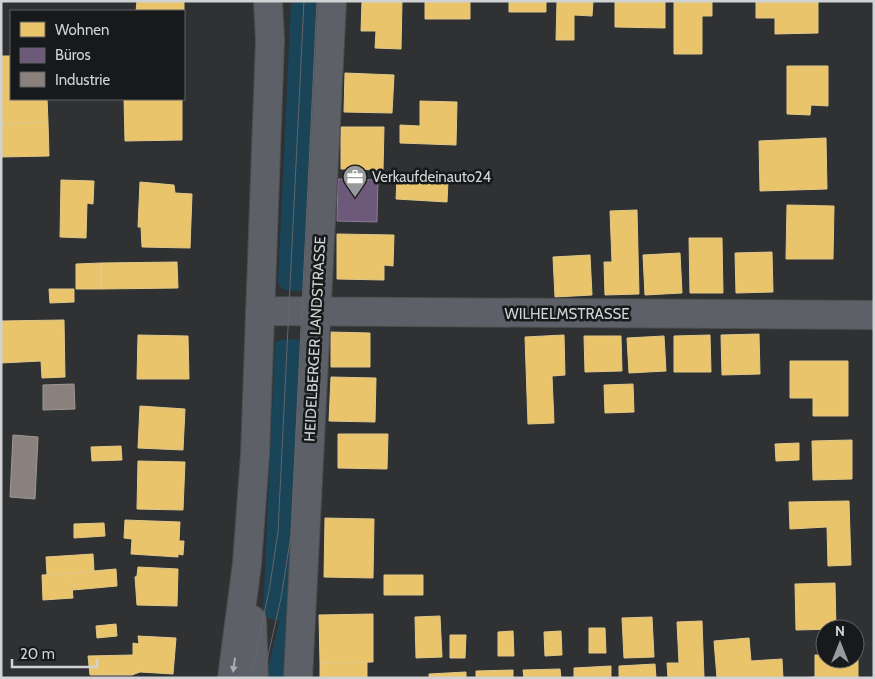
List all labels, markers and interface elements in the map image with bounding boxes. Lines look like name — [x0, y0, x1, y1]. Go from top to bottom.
legend — [10, 10, 185, 100]
text: Wohnen — [55, 21, 109, 39]
text: Büros — [55, 46, 91, 64]
text: Industrie — [55, 71, 110, 89]
office icon: Verkaufdeinauto24 — [342, 164, 368, 198]
place label: Verkaufdeinauto24 — [372, 168, 492, 186]
street label: HEIDELBERGER LANDSTRASSE — [301, 236, 329, 442]
street label: WILHELMSTRASSE — [505, 305, 630, 323]
north arrow — [815, 619, 865, 669]
text: N — [835, 622, 845, 640]
scale bar — [12, 636, 98, 668]
text: 20 m — [20, 645, 55, 663]
one-way arrow — [230, 657, 238, 673]

